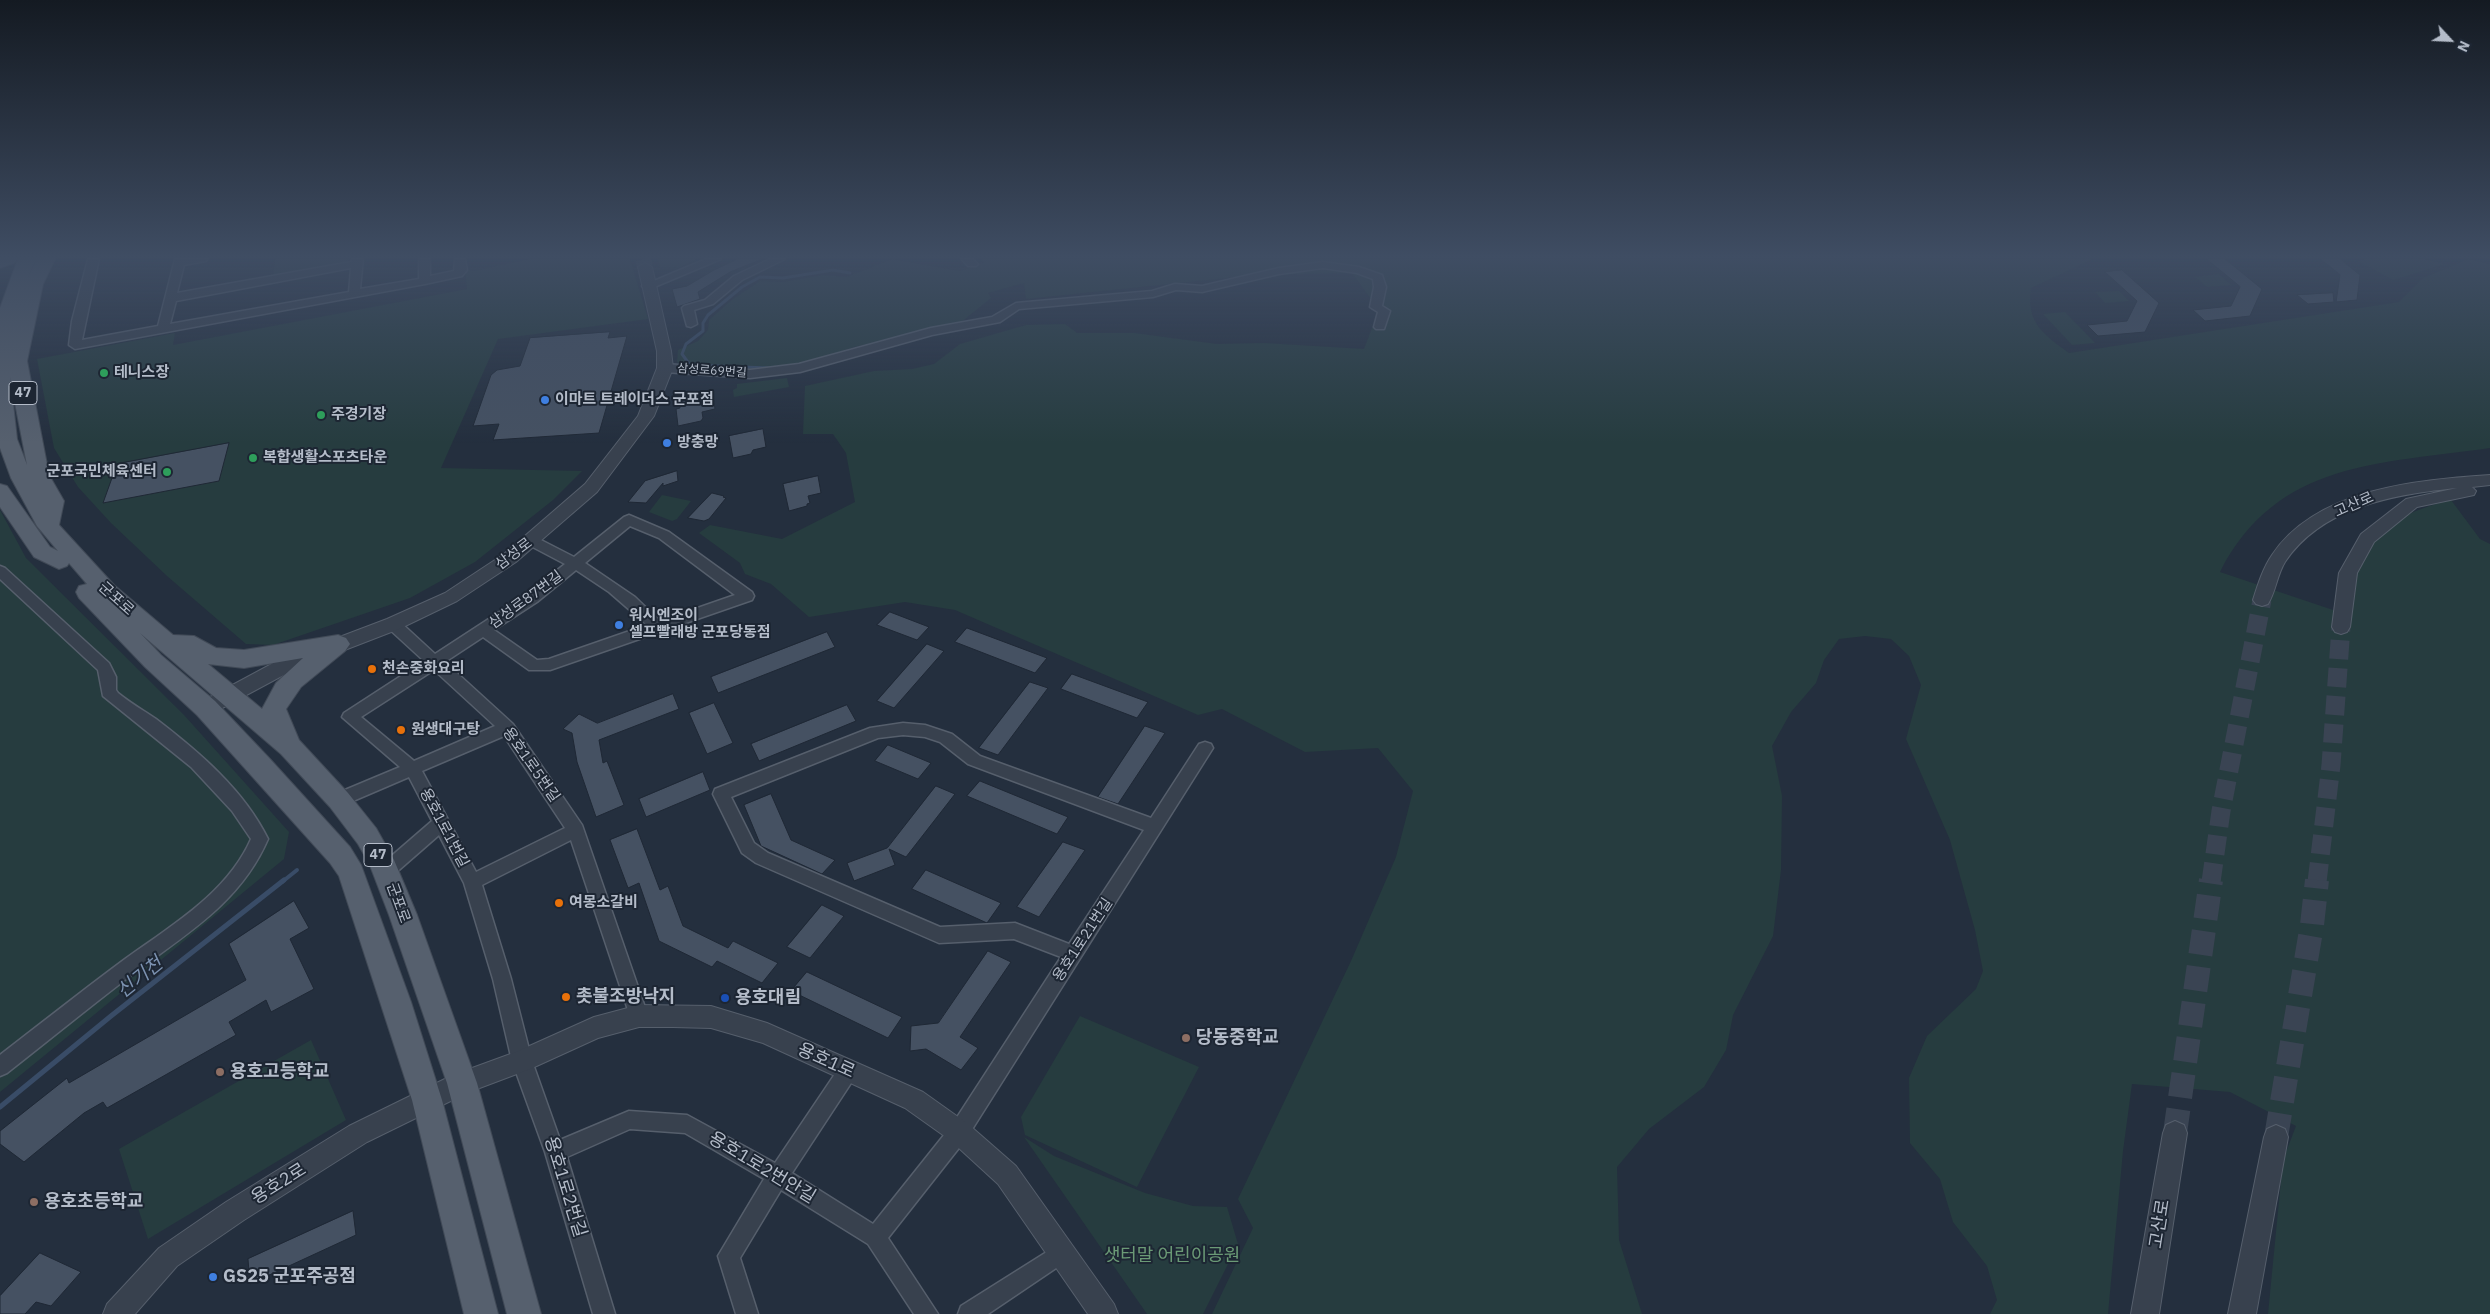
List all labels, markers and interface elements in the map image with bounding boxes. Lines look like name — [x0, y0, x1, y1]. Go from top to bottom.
north arrow — [2425, 15, 2475, 65]
text: N — [2453, 38, 2474, 55]
street label: 삼성로69번길 — [677, 361, 747, 381]
place label: 테니스장 — [114, 364, 169, 382]
marker: 테니스장 — [98, 367, 110, 379]
road number: 47 — [9, 382, 37, 404]
place label: 이마트 트레이더스 군포점 — [555, 391, 714, 409]
marker: 이마트 트레이더스 군포점 — [539, 394, 551, 406]
place label: 주경기장 — [331, 406, 386, 424]
marker: 주경기장 — [315, 409, 327, 421]
place label: 방충망 — [677, 434, 718, 452]
marker: 방충망 — [661, 437, 673, 449]
place label: 복합생활스포츠타운 — [263, 449, 387, 467]
marker: 복합생활스포츠타운 — [247, 452, 259, 464]
place label: 군포국민체육센터 — [47, 463, 157, 481]
marker: 군포국민체육센터 — [161, 466, 173, 478]
street label: 고산로 — [2331, 488, 2377, 522]
street label: 삼성로 — [492, 534, 536, 574]
street label: 삼성로87번길 — [486, 567, 566, 633]
street label: 군포로 — [95, 578, 137, 620]
place label: 워시엔조이 셀프빨래방 군포당동점 — [629, 607, 771, 642]
marker: 워시엔조이 셀프빨래방 군포당동점 — [613, 619, 625, 631]
place label: 천손중화요리 — [382, 660, 465, 678]
marker: 천손중화요리 — [366, 663, 378, 675]
place label: 원생대구탕 — [411, 721, 480, 739]
marker: 원생대구탕 — [395, 724, 407, 736]
street label: 용호1로5번길 — [499, 724, 563, 806]
street label: 용호1로1번길 — [416, 785, 472, 871]
road number: 47 — [364, 844, 392, 866]
street label: 군포로 — [382, 880, 414, 926]
place label: 여몽소갈비 — [569, 894, 638, 912]
street label: 용호1로21번길 — [1049, 895, 1117, 985]
marker: 여몽소갈비 — [553, 897, 565, 909]
water label: 신기천 — [112, 953, 168, 1003]
place label: 촛불조방낙지 — [576, 986, 675, 1008]
place label: 용호대림 — [735, 987, 801, 1009]
marker: 촛불조방낙지 — [560, 991, 572, 1003]
marker: 용호대림 — [719, 992, 731, 1004]
place label: 당동중학교 — [1196, 1027, 1279, 1049]
marker: 당동중학교 — [1180, 1032, 1192, 1044]
street label: 용호1로 — [794, 1039, 858, 1083]
place label: 용호고등학교 — [230, 1061, 329, 1083]
marker: 용호고등학교 — [214, 1066, 226, 1078]
street label: 용호1로2번안길 — [705, 1128, 819, 1208]
street label: 용호1로2번길 — [539, 1134, 591, 1240]
street label: 용호2로 — [248, 1159, 310, 1209]
place label: 용호초등학교 — [44, 1191, 143, 1213]
marker: 용호초등학교 — [28, 1196, 40, 1208]
street label: 고산로 — [2145, 1198, 2175, 1250]
park label: 샛터말 어린이공원 — [1104, 1245, 1240, 1267]
place label: GS25 군포주공점 — [223, 1266, 356, 1288]
marker: GS25 군포주공점 — [207, 1271, 219, 1283]

